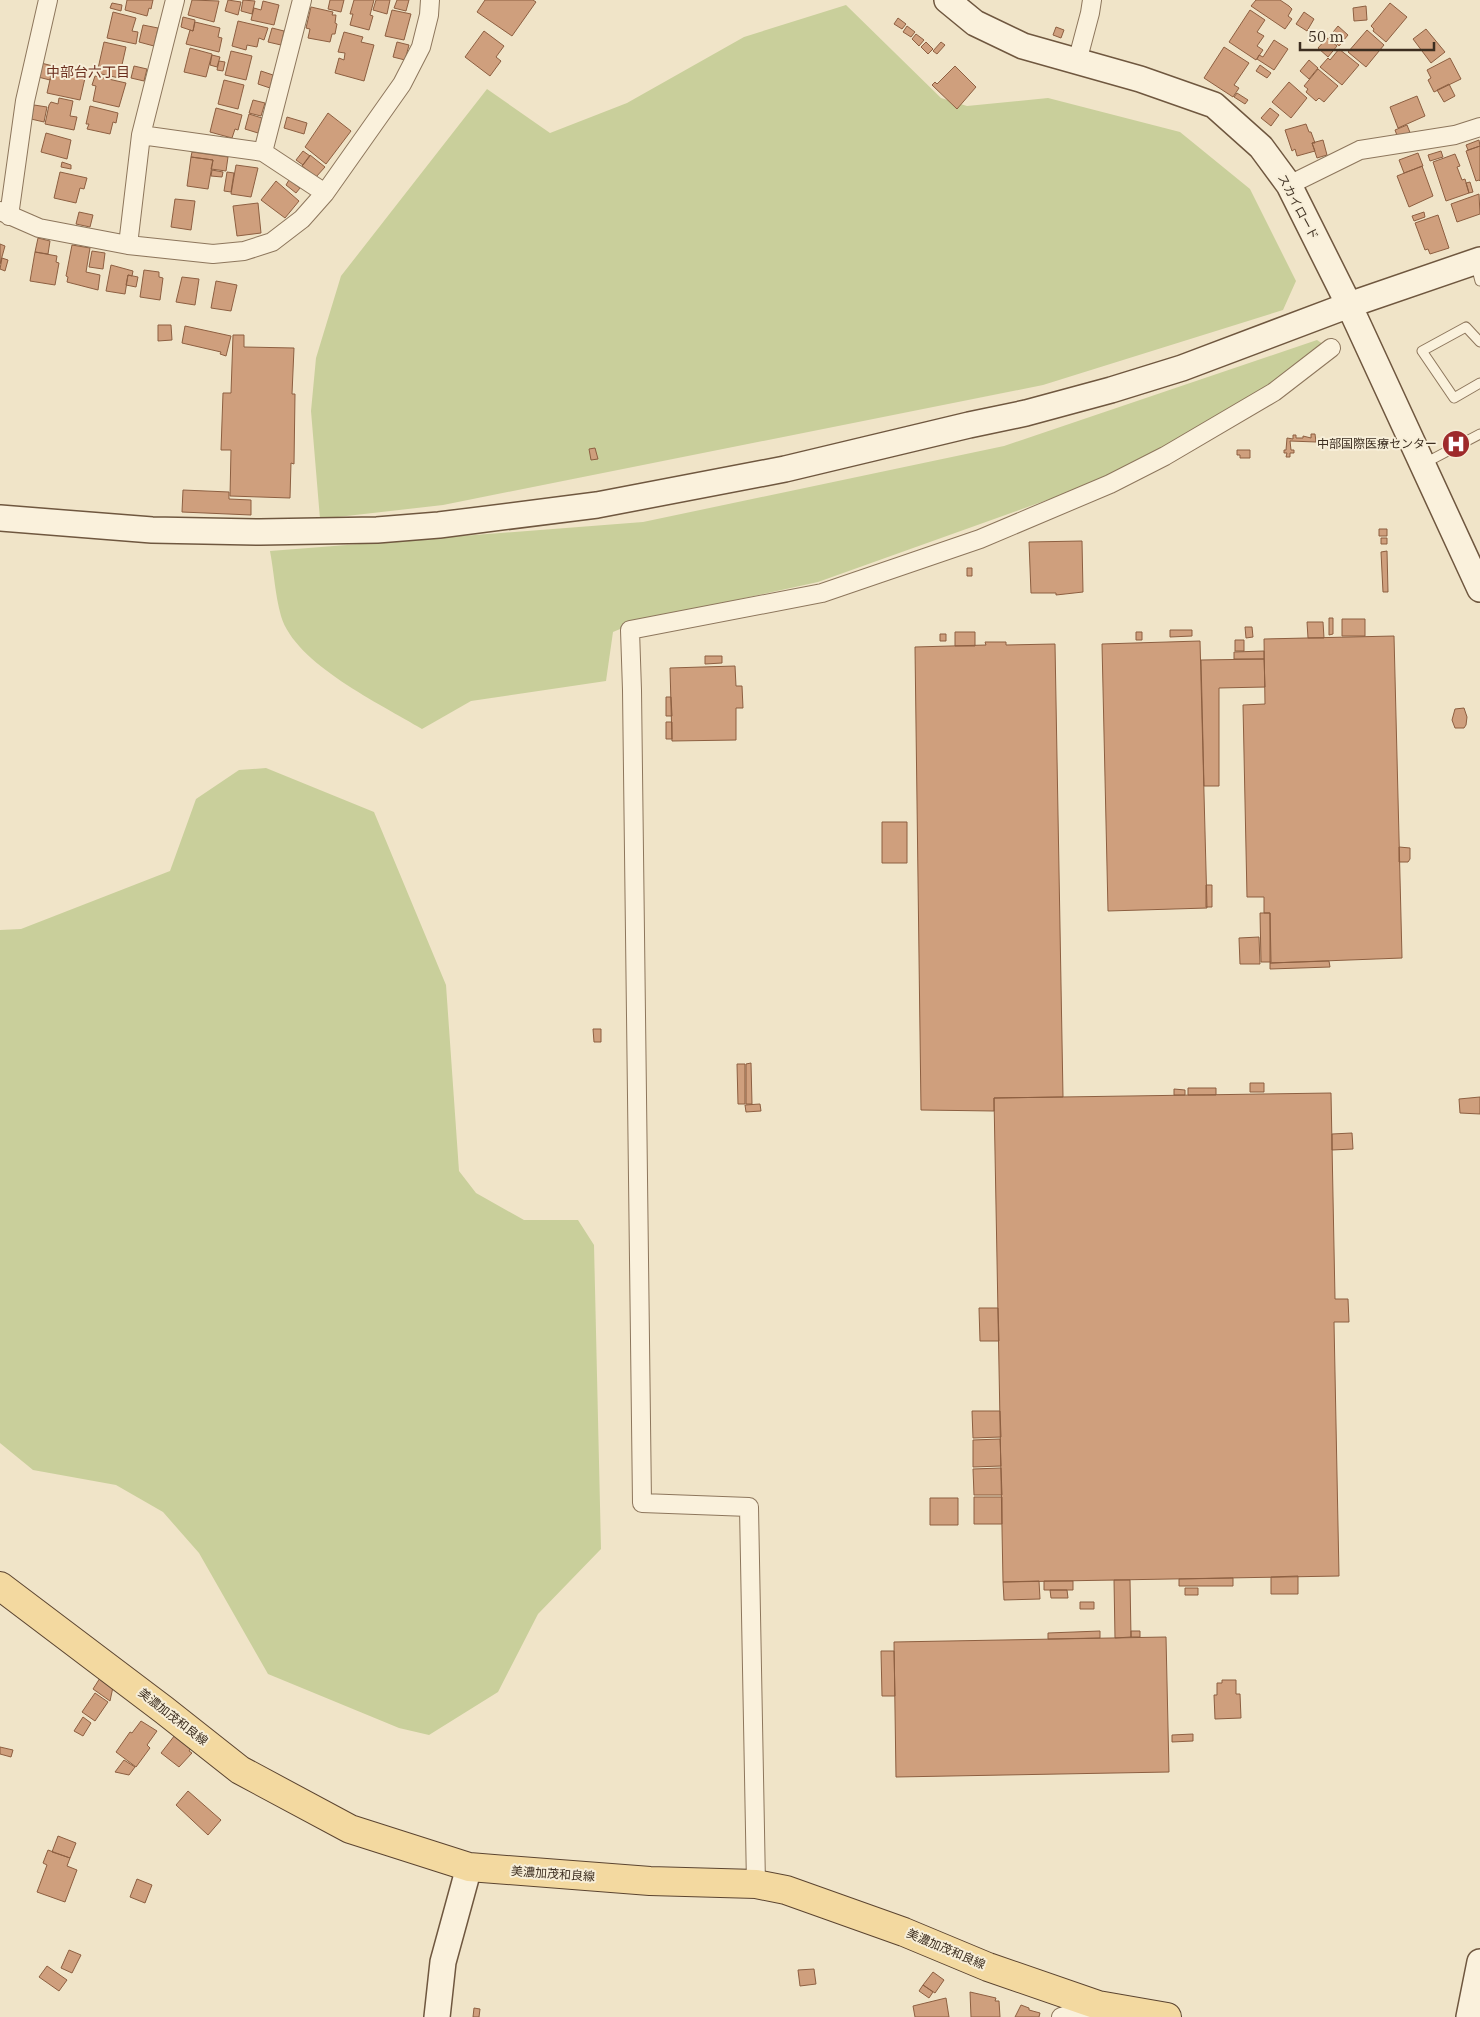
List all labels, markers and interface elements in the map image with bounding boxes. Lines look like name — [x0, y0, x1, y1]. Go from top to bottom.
scale bar — [1300, 20, 1434, 52]
text: 50 m — [1308, 27, 1344, 46]
district label: 中部台六丁目 — [46, 63, 130, 81]
street label: スカイロード — [1275, 171, 1322, 242]
hospital icon: 中部国際医療センター — [1441, 429, 1471, 459]
place label: 中部国際医療センター — [1317, 436, 1437, 451]
street label: 美濃加茂和良線 — [136, 1685, 211, 1748]
street label: 美濃加茂和良線 — [511, 1863, 595, 1884]
street label: 美濃加茂和良線 — [905, 1925, 988, 1972]

